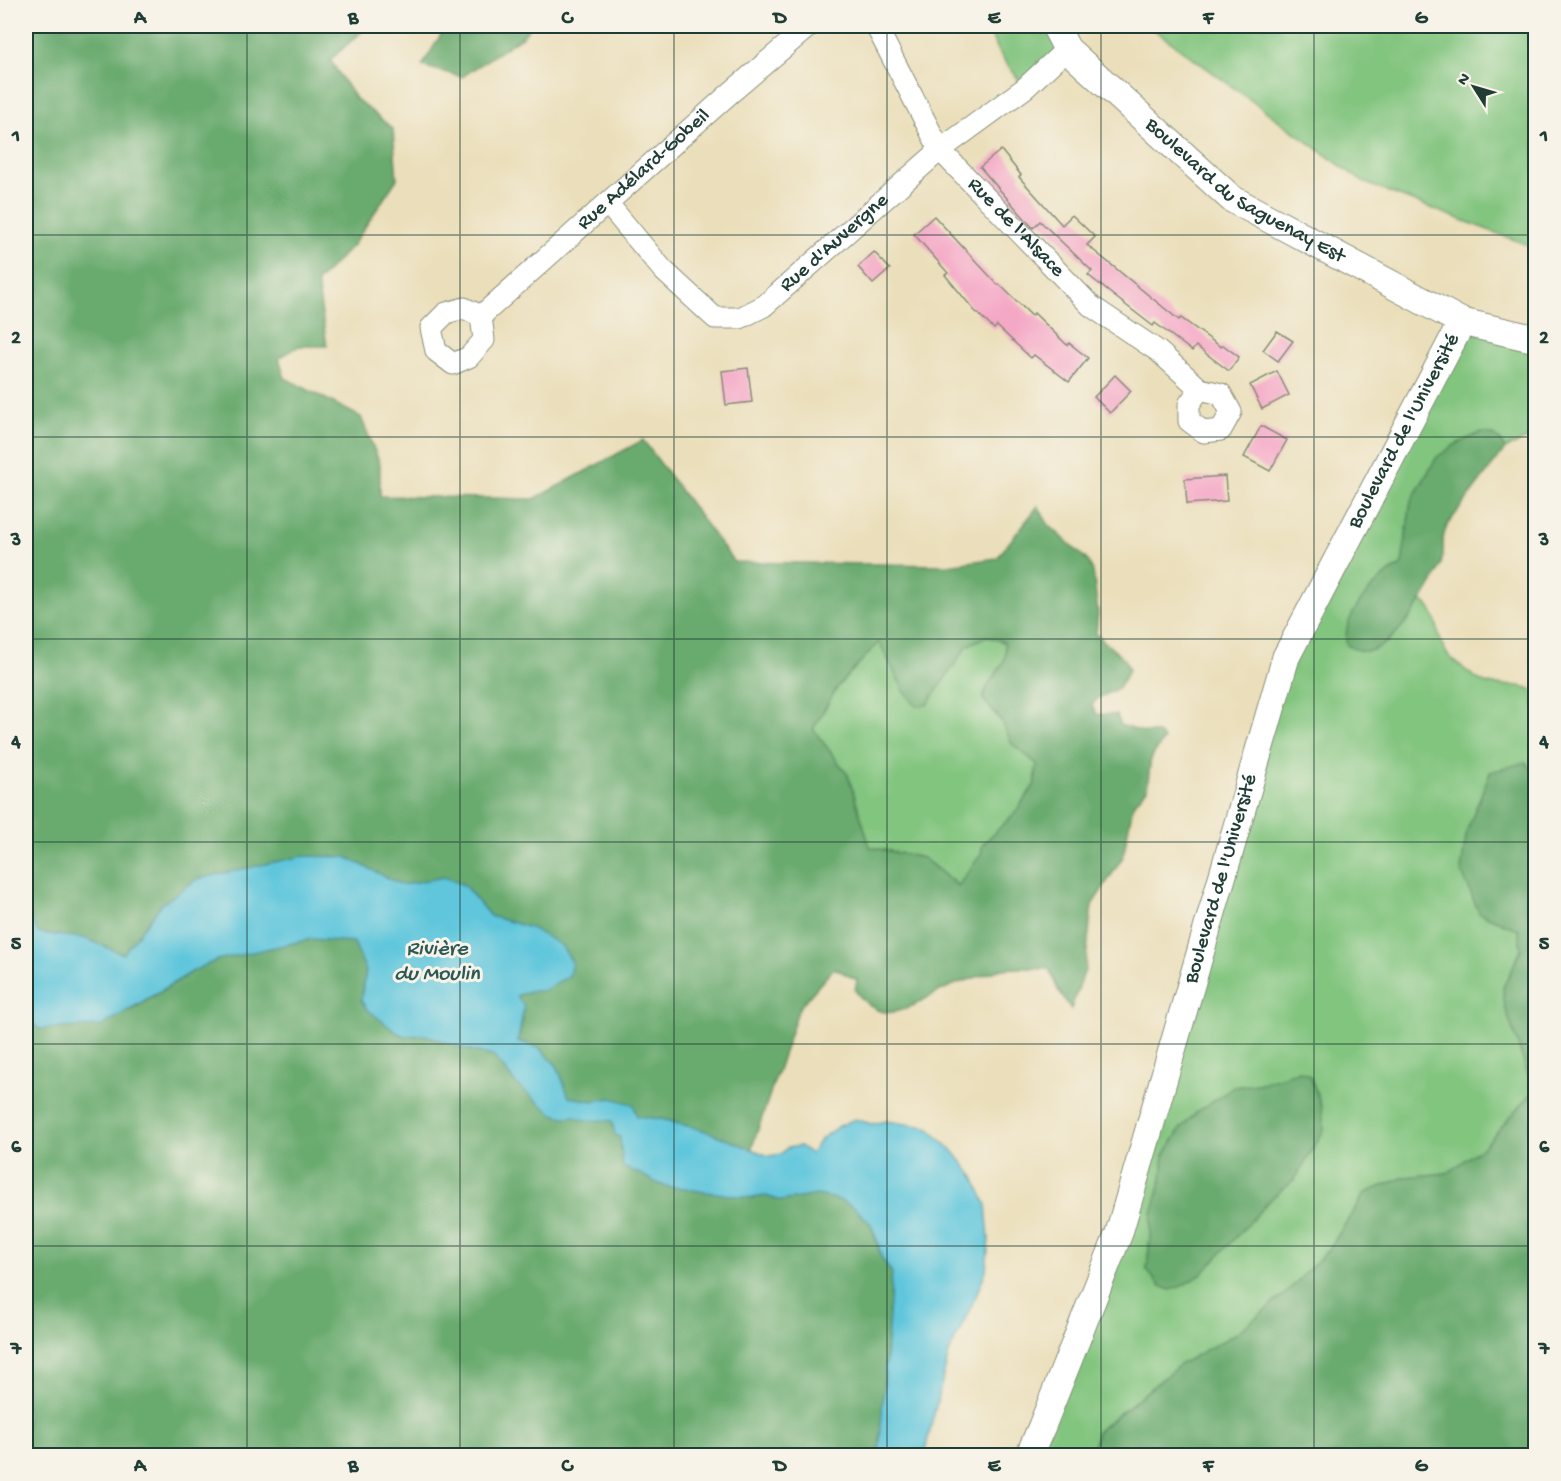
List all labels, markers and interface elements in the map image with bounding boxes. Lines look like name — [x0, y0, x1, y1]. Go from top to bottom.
text: A — [133, 8, 148, 31]
text: B — [347, 8, 359, 31]
text: C — [561, 8, 575, 31]
text: D — [771, 8, 787, 31]
text: E — [988, 8, 1002, 31]
text: F — [1202, 8, 1215, 31]
text: G — [1415, 8, 1429, 31]
north arrow — [1444, 57, 1504, 117]
text: N — [1454, 70, 1476, 90]
street label: Rue Adélard-Gobeil — [572, 104, 716, 236]
street label: Boulevard du Saguenay Est — [1138, 112, 1351, 271]
text: 1 — [11, 126, 20, 149]
text: 1 — [1539, 126, 1548, 149]
street label: Rue de l'Alsace — [962, 173, 1070, 284]
street label: Rue d'Auvergne — [775, 188, 895, 298]
text: 2 — [11, 328, 21, 351]
text: 2 — [1539, 328, 1549, 351]
street label: Boulevard de l'Université — [1343, 329, 1466, 534]
text: 3 — [10, 530, 21, 553]
text: 3 — [1538, 530, 1549, 553]
text: 4 — [10, 732, 21, 755]
text: 4 — [1538, 732, 1549, 755]
street label: Boulevard de l'Université — [1179, 770, 1264, 988]
text: 5 — [11, 934, 22, 957]
text: 5 — [1539, 934, 1550, 957]
water label: Rivière du Moulin — [394, 937, 480, 988]
text: 6 — [11, 1137, 22, 1160]
text: 6 — [1539, 1137, 1550, 1160]
text: 7 — [10, 1339, 23, 1362]
text: 7 — [1538, 1339, 1551, 1362]
text: A — [133, 1456, 148, 1479]
text: B — [347, 1456, 359, 1479]
text: C — [561, 1456, 575, 1479]
text: D — [771, 1456, 787, 1479]
text: E — [988, 1456, 1002, 1479]
text: F — [1202, 1456, 1215, 1479]
text: G — [1415, 1456, 1429, 1479]

